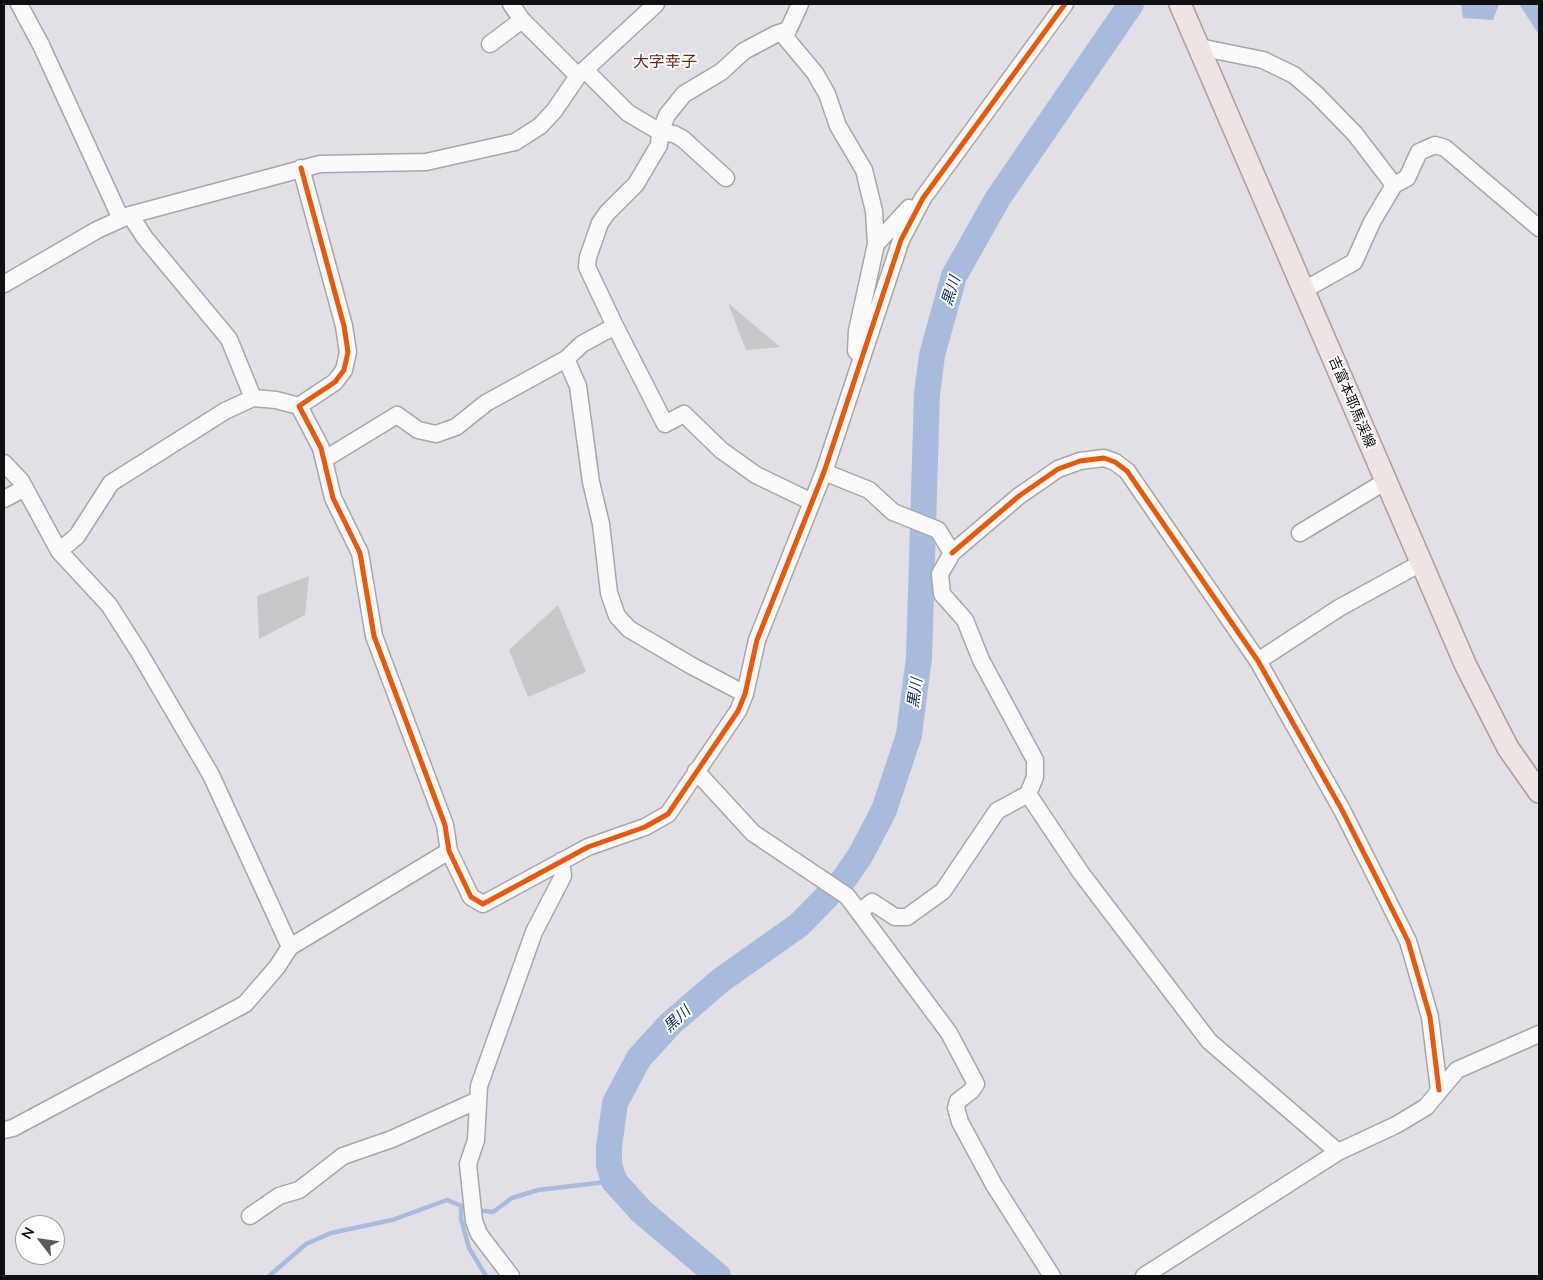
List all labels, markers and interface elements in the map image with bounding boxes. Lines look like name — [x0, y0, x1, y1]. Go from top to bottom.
district label: 大字幸子 — [633, 52, 697, 72]
water label: 黒川 — [938, 274, 964, 308]
street label: 吉富本耶馬渓線 — [1325, 354, 1379, 450]
water label: 黒川 — [904, 677, 926, 709]
water label: 黒川 — [660, 1002, 694, 1036]
north arrow — [15, 1215, 65, 1265]
text: N — [17, 1224, 37, 1242]

